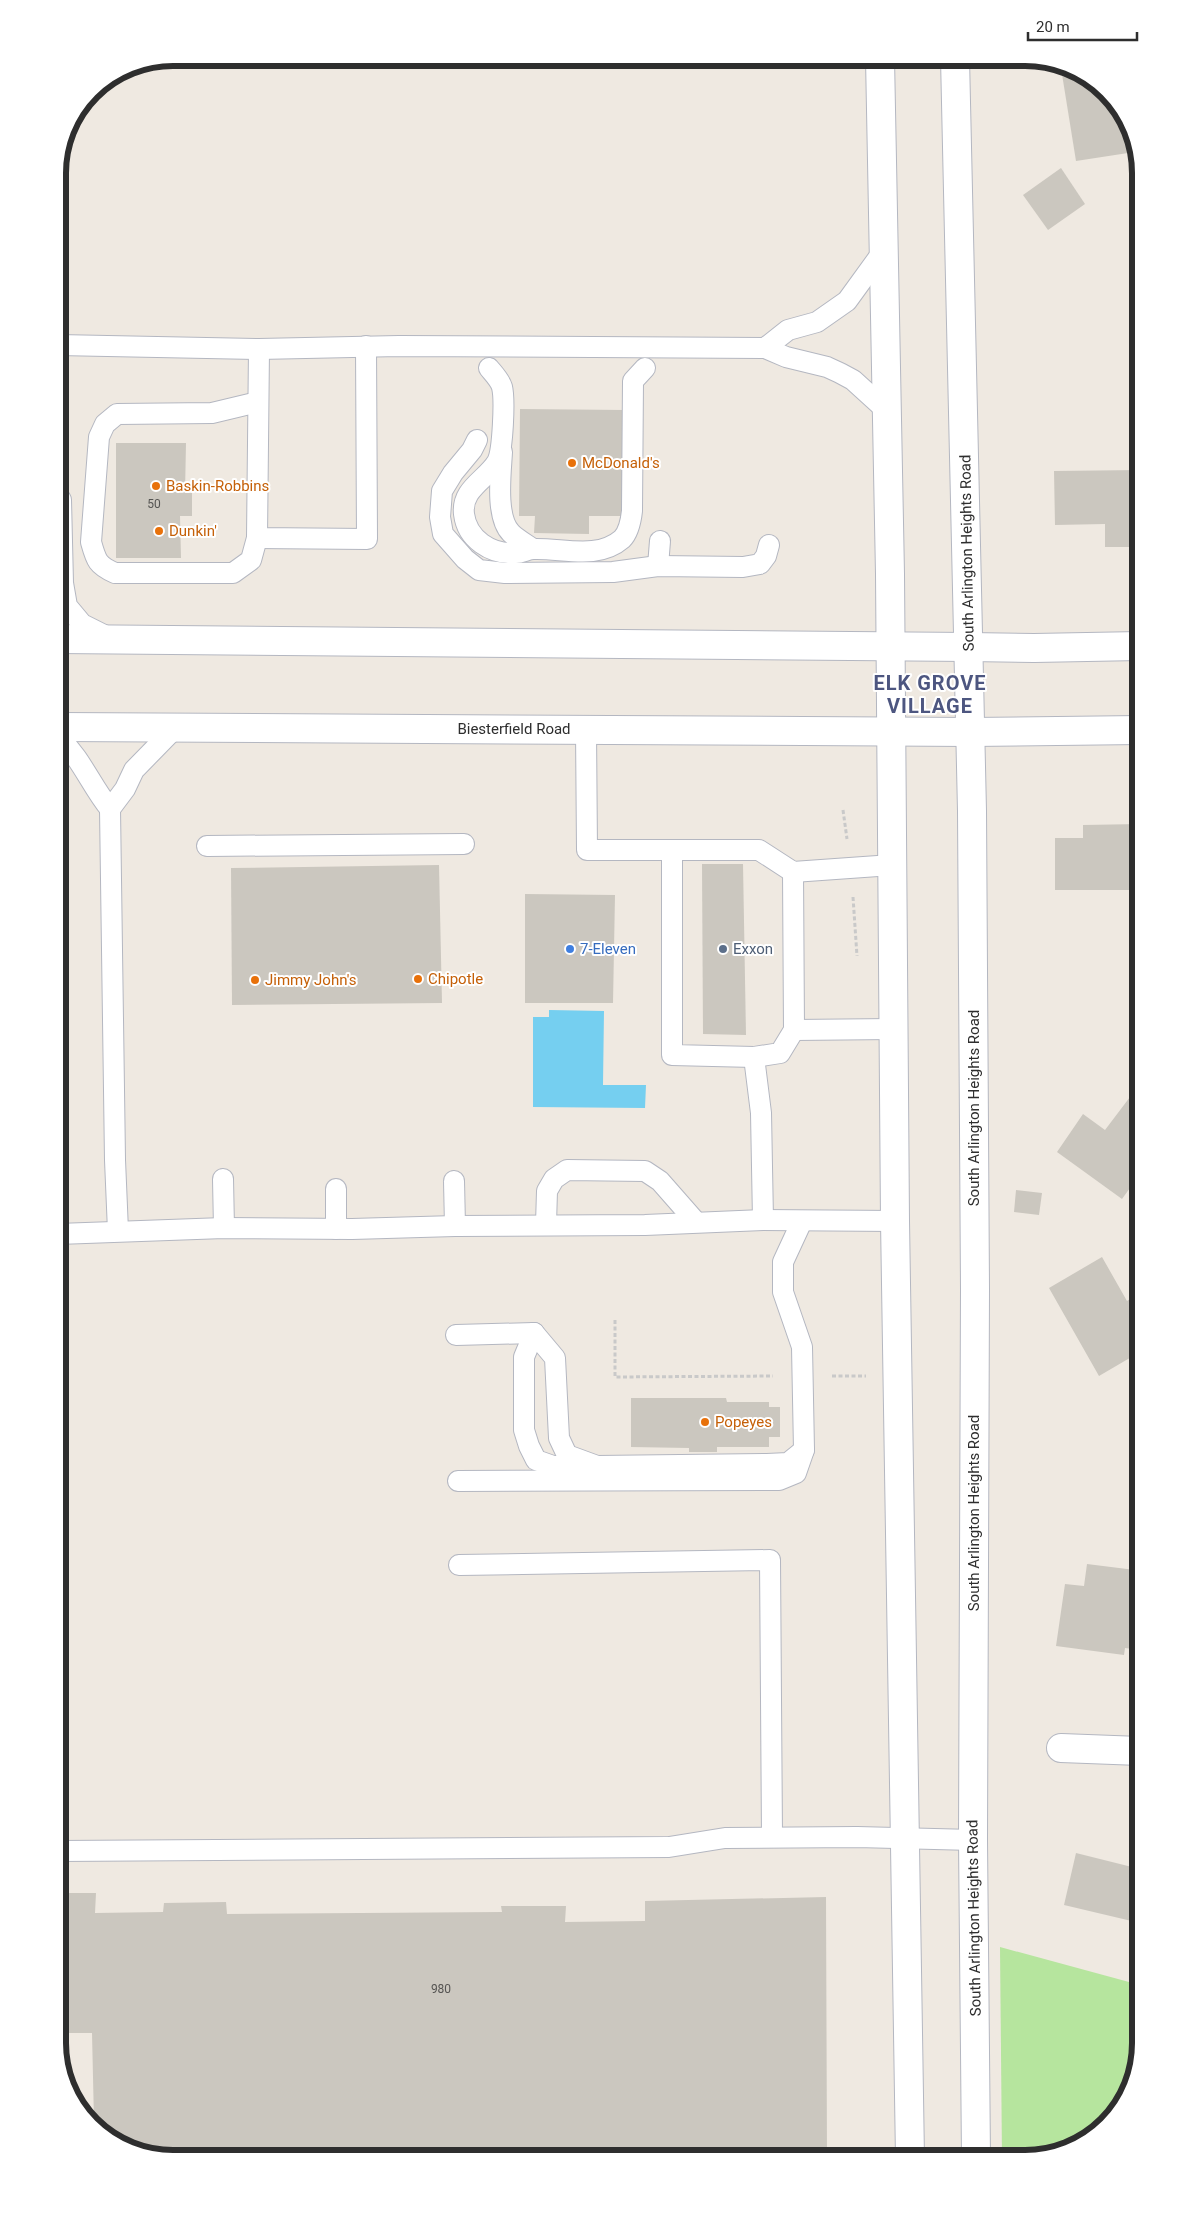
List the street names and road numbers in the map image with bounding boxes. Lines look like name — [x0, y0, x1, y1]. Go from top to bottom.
street label: South Arlington Heights Road — [956, 455, 978, 651]
street label: Biesterfield Road — [457, 720, 571, 738]
street label: South Arlington Heights Road — [965, 1010, 983, 1206]
street label: South Arlington Heights Road — [965, 1415, 983, 1611]
street label: South Arlington Heights Road — [963, 1820, 985, 2016]

